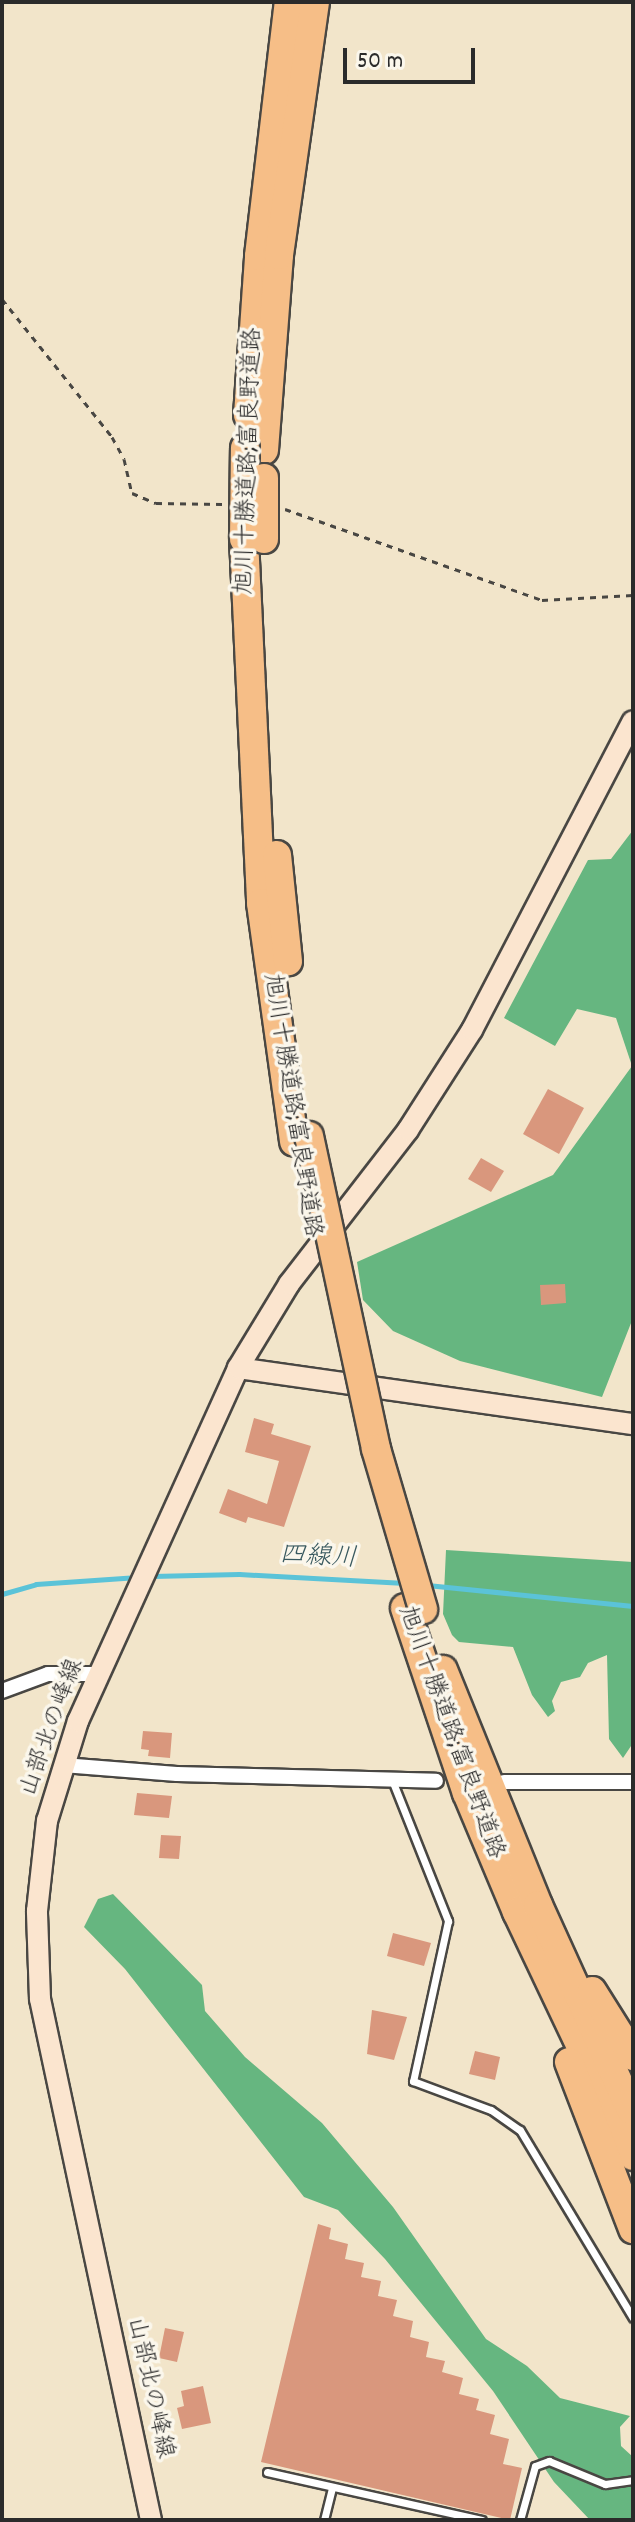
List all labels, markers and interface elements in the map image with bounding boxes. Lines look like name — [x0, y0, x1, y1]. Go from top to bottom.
scale bar — [347, 32, 479, 82]
text: 50 m — [357, 45, 403, 79]
street label: 旭川十勝道路;富良野道路 — [231, 327, 269, 595]
street label: 旭川十勝道路;富良野道路 — [256, 971, 326, 1241]
water label: 四線川 — [278, 1540, 358, 1576]
street label: 旭川十勝道路;富良野道路 — [391, 1602, 509, 1864]
street label: 山部北の峰線 — [15, 1655, 91, 1801]
street label: 山部北の峰線 — [120, 2315, 178, 2461]

